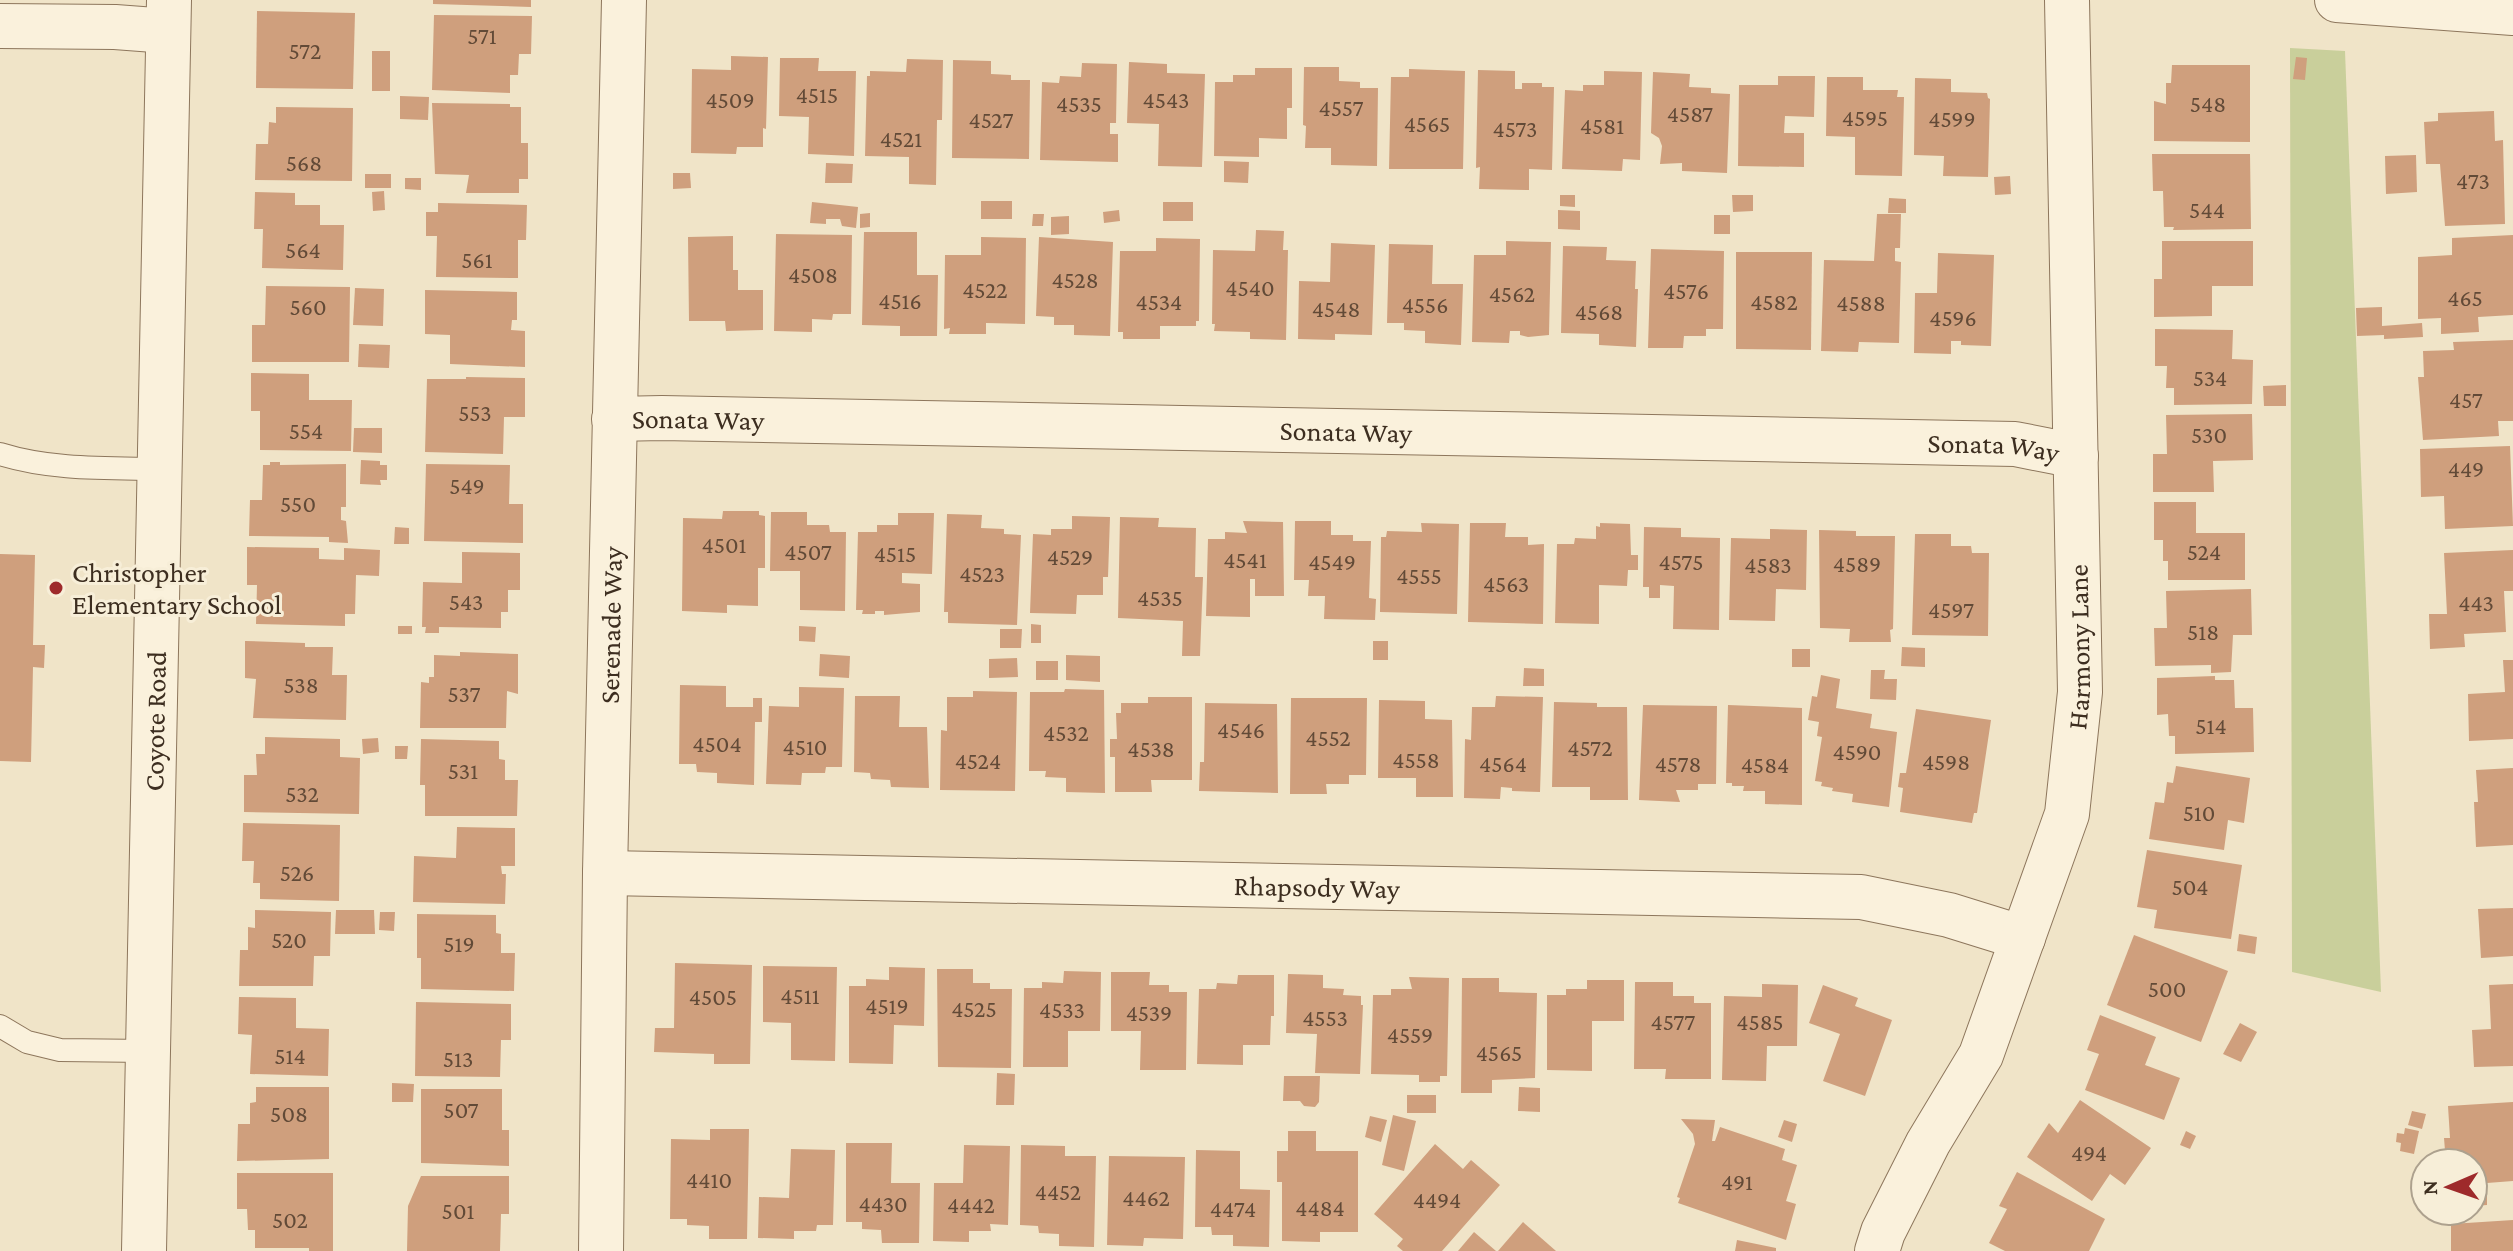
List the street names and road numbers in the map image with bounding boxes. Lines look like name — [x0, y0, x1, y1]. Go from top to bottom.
street label: Sonata Way — [631, 402, 766, 435]
street label: Sonata Way — [1279, 414, 1414, 448]
street label: Sonata Way — [1927, 427, 2063, 468]
street label: Serenade Way — [593, 545, 628, 704]
street label: Harmony Lane — [2061, 564, 2096, 731]
street label: Coyote Road — [138, 650, 171, 792]
street label: Rhapsody Way — [1233, 870, 1401, 904]

